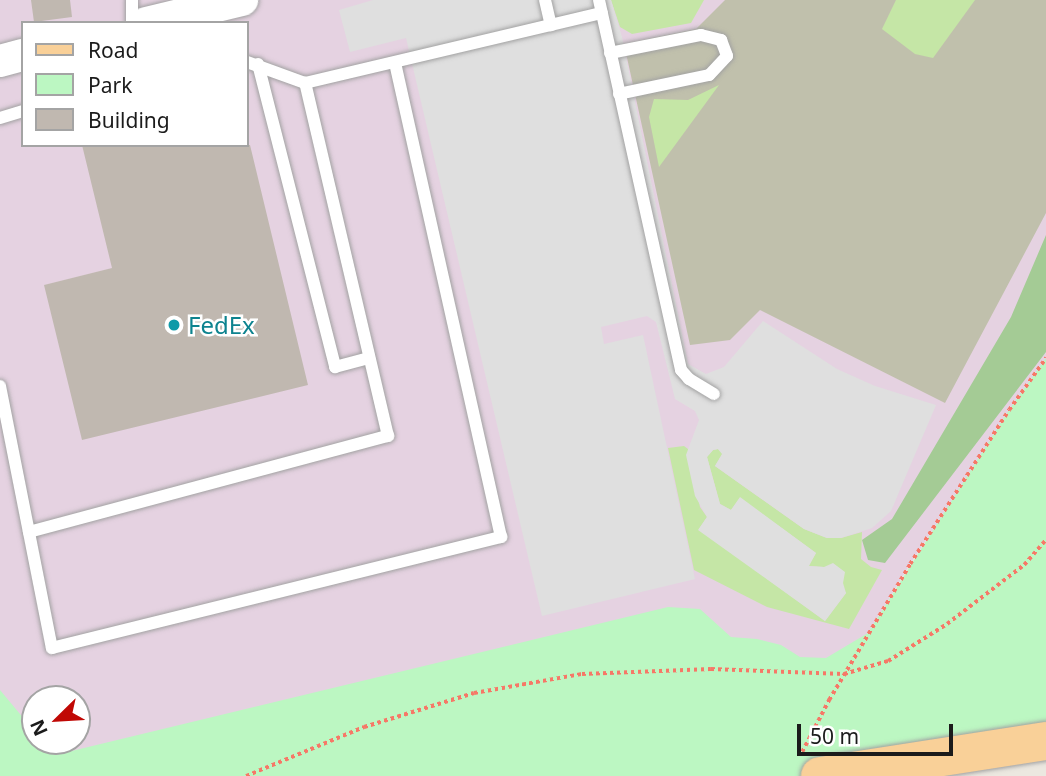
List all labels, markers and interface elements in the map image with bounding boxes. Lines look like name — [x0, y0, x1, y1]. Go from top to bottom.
legend — [21, 21, 248, 147]
text: Road — [88, 36, 138, 64]
text: Park — [88, 71, 132, 99]
text: Building — [88, 106, 170, 134]
place label: FedEx — [188, 311, 255, 339]
marker: FedEx — [166, 317, 182, 333]
north arrow — [21, 685, 91, 755]
scale bar — [801, 710, 957, 754]
text: N — [24, 715, 54, 740]
text: 50 m — [810, 722, 859, 750]

